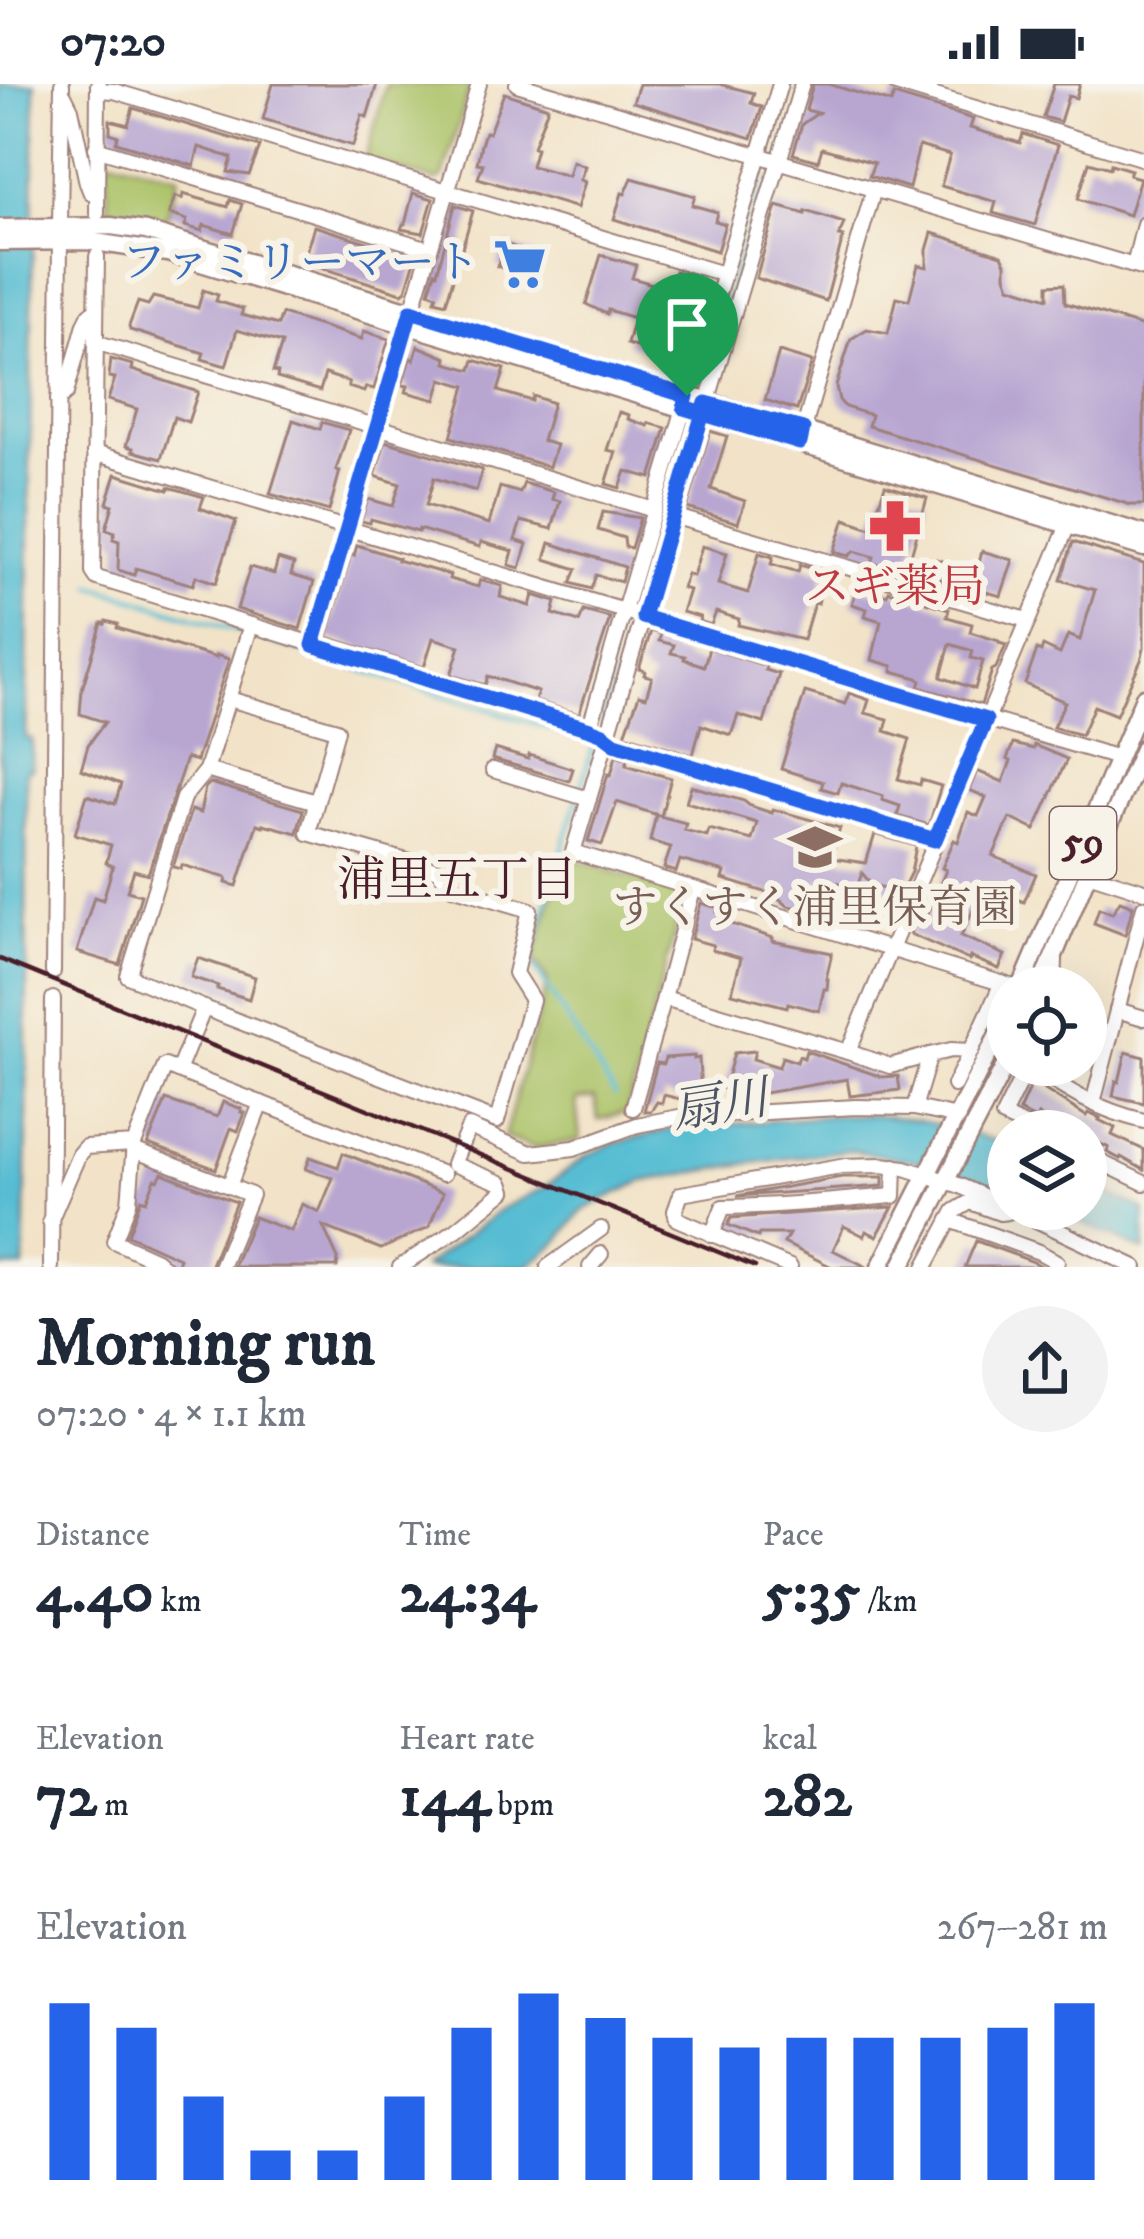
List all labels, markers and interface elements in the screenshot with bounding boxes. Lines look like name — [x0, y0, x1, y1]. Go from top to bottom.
text: 07:20 — [60, 14, 166, 70]
supermarket icon: ファミリーマート — [491, 235, 549, 293]
place label: ファミリーマート — [121, 236, 480, 292]
pin — [636, 273, 738, 396]
icon: arrive — [654, 291, 720, 357]
pharmacy icon: スギ薬局 — [866, 497, 924, 555]
place label: スギ薬局 — [805, 560, 985, 616]
road number: 59 — [1050, 807, 1116, 879]
school or university icon: すくすく浦里保育園 — [786, 818, 844, 876]
district label: 浦里五丁目 — [337, 851, 577, 911]
place label: すくすく浦里保育園 — [612, 881, 1018, 937]
map controls — [987, 966, 1107, 1230]
button: locate — [987, 966, 1107, 1086]
water label: 扇川 — [668, 1068, 777, 1143]
button: layers — [987, 1110, 1107, 1230]
text: Morning run — [36, 1304, 375, 1386]
button: share — [982, 1306, 1108, 1432]
text: 07:20 · 4 × 1.1 km — [36, 1390, 307, 1439]
text: Distance — [36, 1515, 150, 1556]
text: Time — [399, 1515, 471, 1556]
text: Pace — [763, 1515, 824, 1556]
text: 4.40 — [36, 1556, 154, 1631]
text: 24:34 — [399, 1556, 536, 1631]
text: 5:35 — [763, 1556, 860, 1631]
text: km — [154, 1581, 202, 1622]
text: /km — [860, 1581, 918, 1622]
text: Elevation — [36, 1719, 164, 1760]
text: Heart rate — [399, 1719, 535, 1760]
text: kcal — [763, 1719, 817, 1760]
text: 72 — [36, 1760, 97, 1835]
text: 144 — [399, 1760, 490, 1835]
text: 282 — [763, 1760, 852, 1835]
text: m — [97, 1785, 129, 1826]
text: bpm — [490, 1785, 554, 1826]
text: Elevation — [36, 1903, 187, 1952]
text: 267–281 m — [937, 1903, 1108, 1952]

